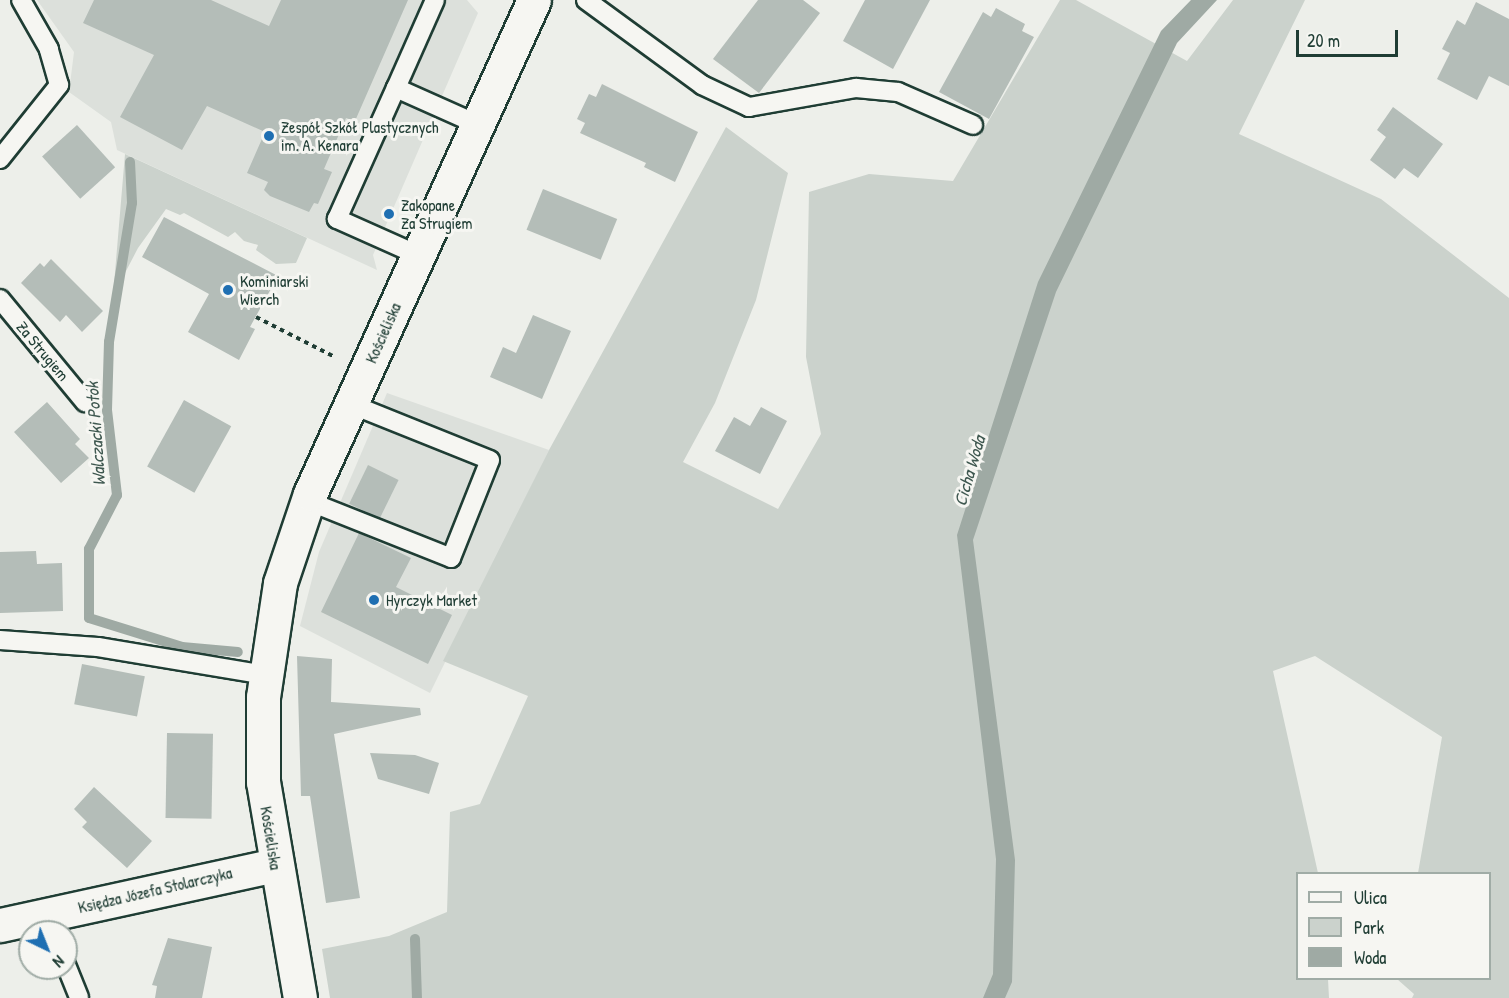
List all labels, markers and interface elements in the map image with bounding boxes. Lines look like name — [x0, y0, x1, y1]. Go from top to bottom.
scale bar — [1299, 18, 1401, 56]
text: 20 m — [1307, 28, 1340, 53]
place label: Zespół Szkół Plastycznych im. A. Kenara — [281, 117, 438, 155]
marker: Zespół Szkół Plastycznych im. A. Kenara — [262, 129, 276, 143]
place label: Zakopane Za Strugiem — [401, 195, 472, 233]
marker: Zakopane Za Strugiem — [382, 207, 396, 221]
place label: Kominiarski Wierch — [240, 271, 309, 309]
marker: Kominiarski Wierch — [221, 283, 235, 297]
street label: Kościeliska — [361, 300, 405, 366]
street label: Za Strugiem — [13, 317, 73, 385]
water label: Walczacki Potok — [82, 381, 110, 487]
water label: Cicha Woda — [950, 433, 990, 509]
place label: Hyrczyk Market — [386, 590, 477, 610]
marker: Hyrczyk Market — [367, 593, 381, 607]
street label: Kościeliska — [257, 805, 285, 871]
street label: Księdza Józefa Stolarczyka — [76, 863, 234, 917]
legend — [1296, 872, 1491, 980]
text: Ulica — [1354, 885, 1387, 910]
text: Park — [1354, 915, 1384, 940]
north arrow — [18, 920, 78, 980]
text: Woda — [1354, 945, 1386, 970]
text: N — [48, 951, 70, 973]

